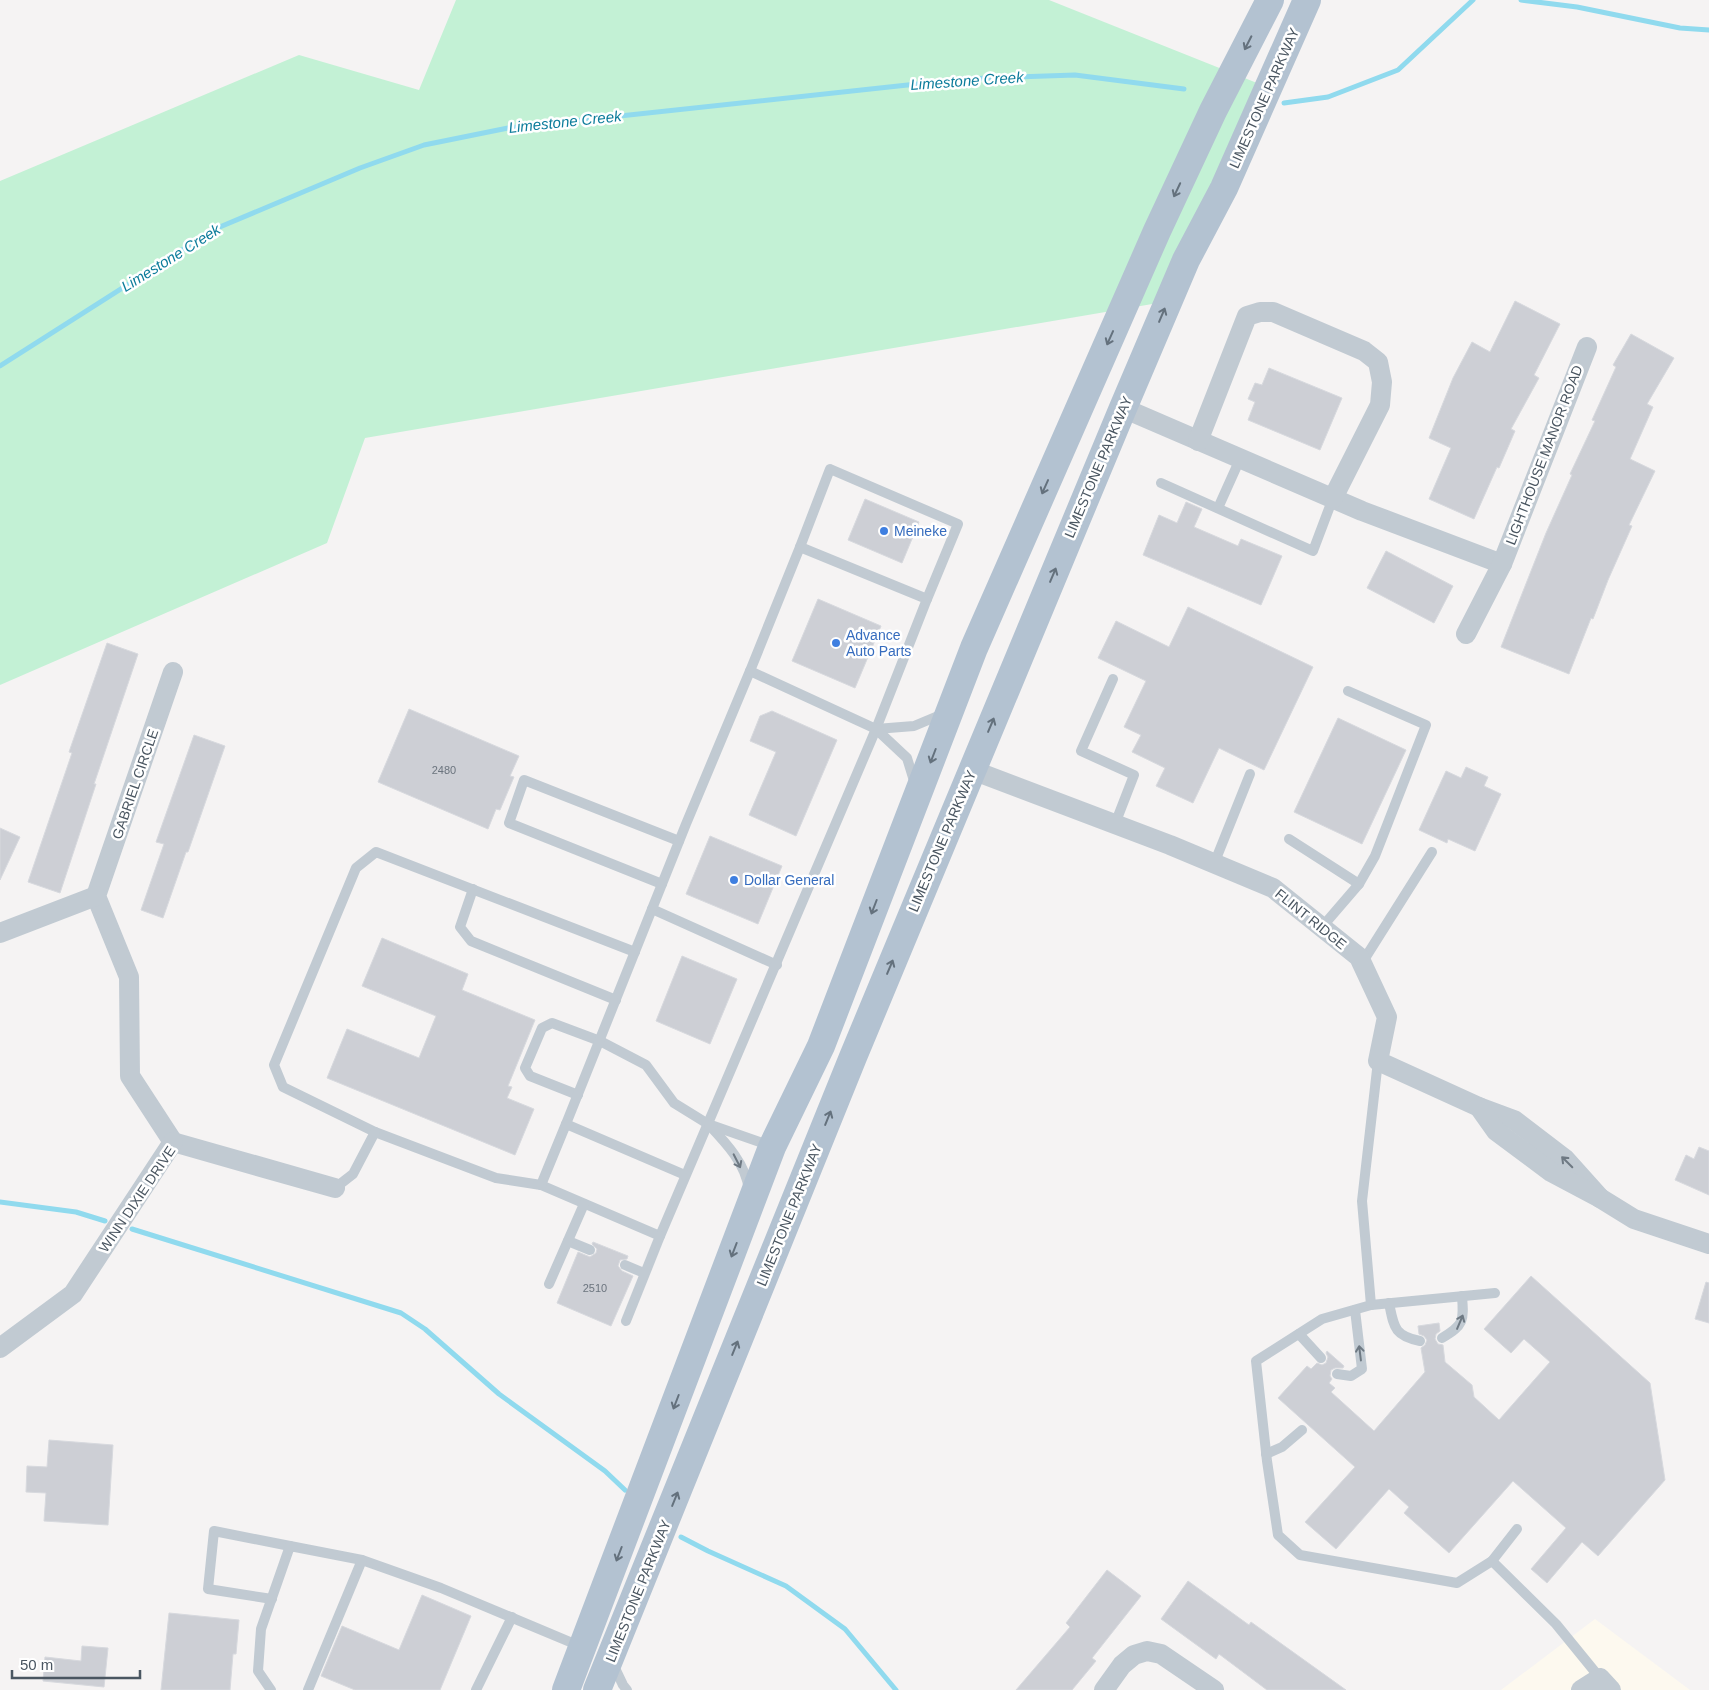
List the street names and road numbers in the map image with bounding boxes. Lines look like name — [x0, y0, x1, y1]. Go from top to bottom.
street label: LIMESTONE PARKWAY — [1226, 25, 1302, 171]
street label: LIGHTHOUSE MANOR ROAD — [1502, 363, 1586, 547]
street label: LIMESTONE PARKWAY — [1061, 393, 1135, 540]
street label: GABRIEL CIRCLE — [109, 727, 161, 841]
street label: LIMESTONE PARKWAY — [905, 767, 979, 914]
street label: FLINT RIDGE — [1272, 885, 1350, 953]
street label: LIMESTONE PARKWAY — [753, 1141, 825, 1288]
street label: WINN DIXIE DRIVE — [96, 1143, 178, 1255]
street label: LIMESTONE PARKWAY — [602, 1517, 674, 1664]

